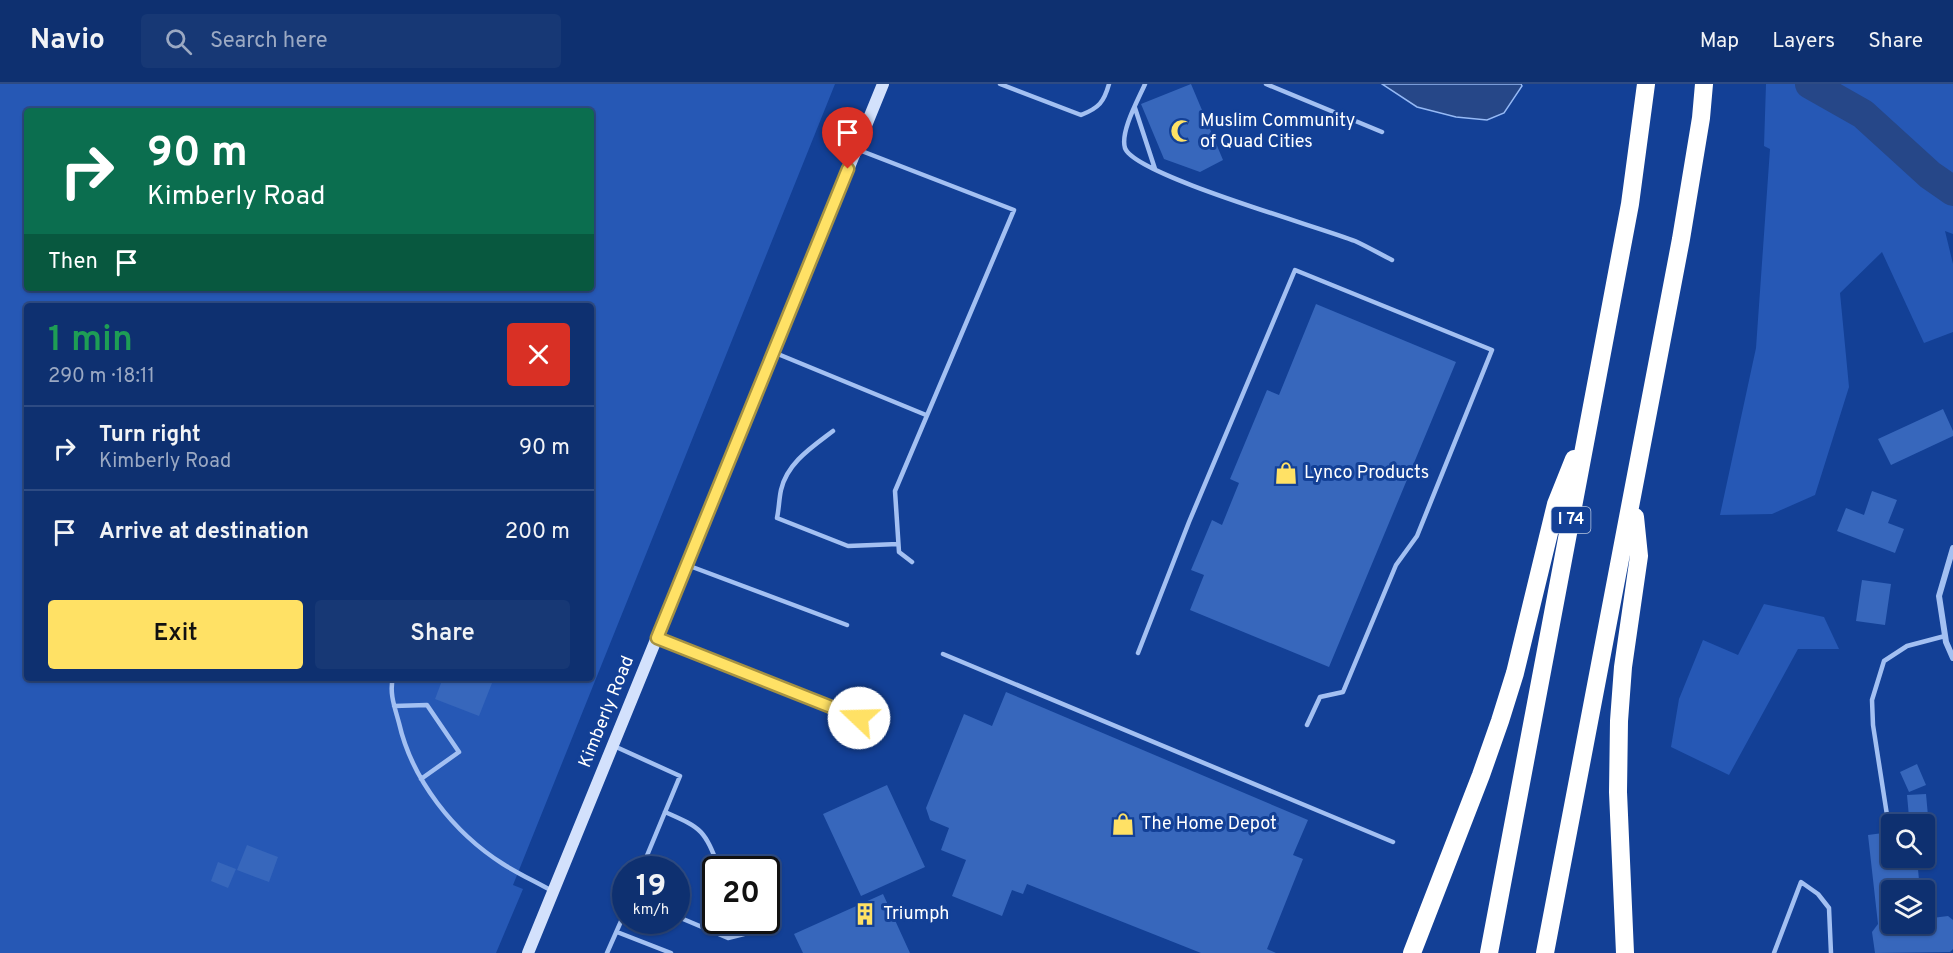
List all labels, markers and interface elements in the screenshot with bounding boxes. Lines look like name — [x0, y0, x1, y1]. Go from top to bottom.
search box — [141, 14, 561, 68]
text: Navio — [30, 23, 105, 59]
icon: search — [162, 25, 195, 58]
text: Search here — [210, 28, 327, 55]
text: Map — [1700, 28, 1739, 55]
text: Layers — [1772, 28, 1835, 55]
text: Share — [1868, 28, 1923, 55]
pin — [822, 107, 873, 169]
place label: Muslim Community of Quad Cities — [1200, 110, 1355, 154]
icon: arrive — [831, 116, 864, 149]
mosque icon: Muslim Community of Quad Cities — [1169, 118, 1195, 144]
text: 90 m — [147, 128, 248, 181]
icon: right — [48, 132, 126, 210]
text: Kimberly Road — [147, 180, 326, 214]
icon: arrive — [110, 246, 143, 279]
text: Then — [48, 249, 98, 276]
text: 1 min — [48, 318, 133, 364]
button: close — [507, 323, 570, 386]
text: 290 m · 18:11 — [48, 364, 155, 390]
text: Turn right — [99, 422, 201, 449]
icon: right — [48, 432, 81, 465]
text: 90 m — [519, 435, 570, 462]
text: Kimberly Road — [99, 449, 231, 475]
shop icon: Lynco Products — [1273, 460, 1299, 486]
place label: Lynco Products — [1304, 462, 1429, 485]
road number: I 74 — [1552, 507, 1590, 533]
icon: arrive — [48, 516, 81, 549]
text: Arrive at destination — [99, 519, 309, 546]
text: 200 m — [505, 519, 570, 546]
button: Exit — [48, 600, 303, 669]
button: Share — [315, 600, 570, 669]
street label: Kimberly Road — [574, 653, 640, 771]
position arrow — [827, 686, 891, 750]
shop icon: The Home Depot — [1110, 811, 1136, 837]
place label: The Home Depot — [1141, 813, 1277, 836]
map controls — [1881, 814, 1935, 934]
button: search — [1881, 814, 1935, 868]
speed limit sign: 20 — [702, 856, 780, 934]
text: 19 — [636, 869, 666, 906]
button: layers — [1881, 880, 1935, 934]
text: km/h — [633, 901, 669, 920]
building icon: Triumph — [852, 901, 878, 927]
place label: Triumph — [883, 903, 949, 926]

